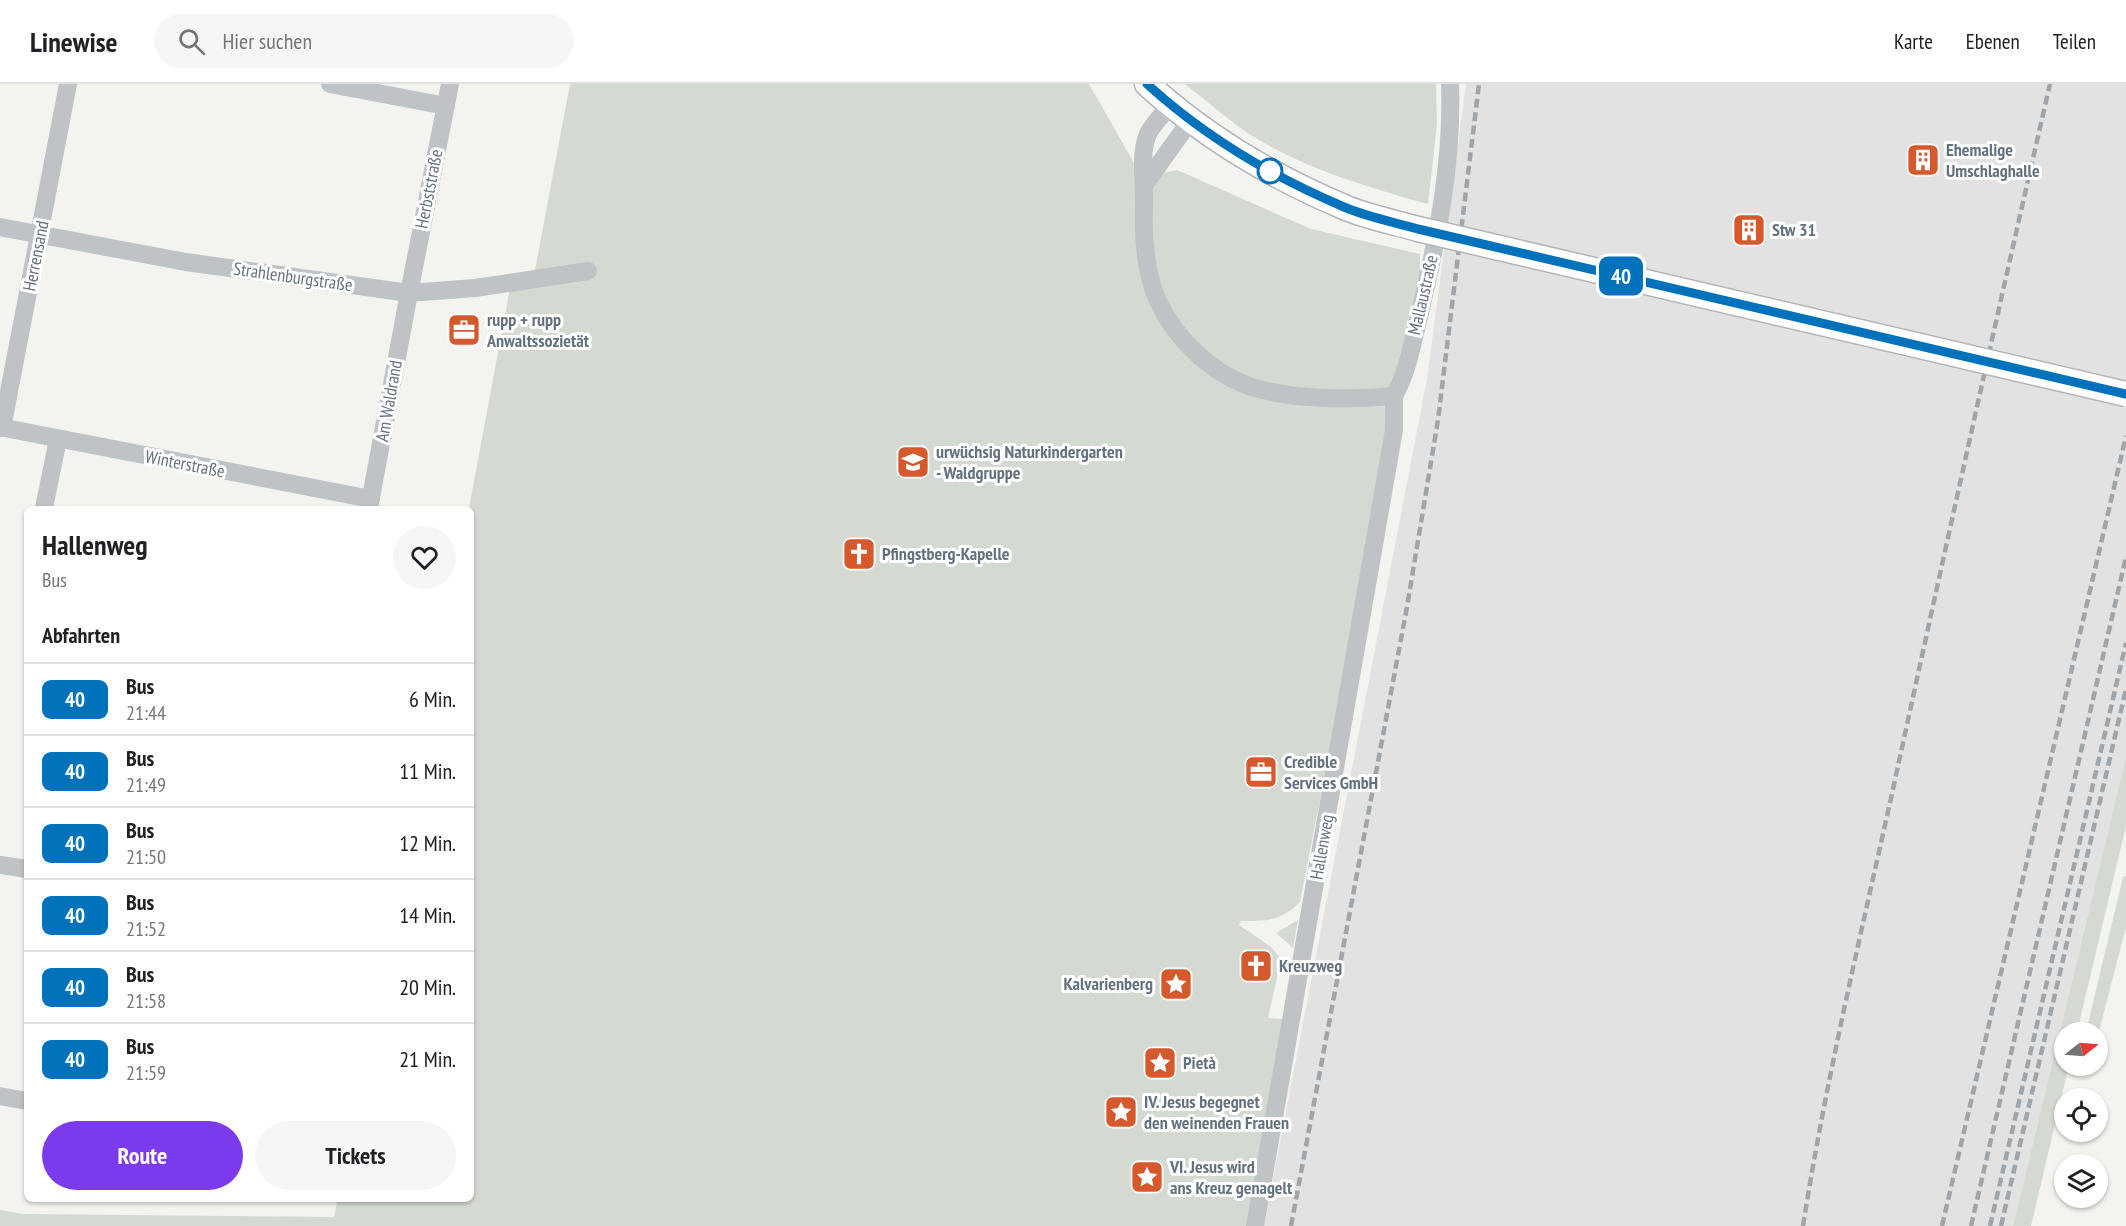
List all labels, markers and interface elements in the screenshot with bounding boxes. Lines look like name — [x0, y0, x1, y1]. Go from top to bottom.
search box — [154, 14, 574, 68]
text: Linewise — [30, 23, 118, 60]
icon: search — [175, 25, 208, 58]
text: Hier suchen — [223, 27, 312, 55]
text: Karte — [1894, 28, 1933, 55]
text: Ebenen — [1966, 28, 2020, 55]
text: Teilen — [2053, 28, 2096, 55]
place label: Ehemalige Umschlaghalle — [1946, 138, 2040, 182]
building icon: Ehemalige Umschlaghalle — [1905, 142, 1941, 178]
street label: Herbststraße — [410, 147, 447, 230]
unlabelled marker — [1257, 158, 1283, 184]
building icon: Stw 31 — [1731, 212, 1767, 248]
place label: Stw 31 — [1772, 218, 1816, 241]
street label: Herrensand — [17, 219, 54, 293]
street label: Mallaustraße — [1402, 253, 1443, 337]
line badge: 40 — [1594, 256, 1648, 296]
street label: Strahlenburgstraße — [232, 257, 354, 296]
text: 40 — [1611, 263, 1631, 290]
place label: rupp + rupp Anwaltssozietät — [486, 308, 590, 352]
office icon: rupp + rupp Anwaltssozietät — [446, 312, 482, 348]
street label: Am Waldrand — [370, 358, 407, 443]
place label: urwüchsig Naturkindergarten - Waldgruppe — [936, 440, 1123, 484]
school or university icon: urwüchsig Naturkindergarten - Waldgruppe — [895, 444, 931, 480]
street label: Winterstraße — [143, 445, 227, 482]
text: Hallenweg — [42, 526, 148, 563]
button: heart — [393, 526, 456, 589]
church icon: Pfingstberg-Kapelle — [841, 536, 877, 572]
place label: Pfingstberg-Kapelle — [882, 542, 1010, 565]
text: Bus — [42, 567, 67, 593]
text: Abfahrten — [42, 621, 120, 649]
text: Bus — [126, 672, 154, 700]
text: 6 Min. — [409, 685, 456, 713]
text: 40 — [65, 686, 85, 713]
text: 21:44 — [126, 700, 166, 726]
text: Bus — [126, 744, 154, 772]
place label: Credible Services GmbH — [1284, 750, 1378, 794]
office icon: Credible Services GmbH — [1243, 754, 1279, 790]
text: 11 Min. — [399, 757, 456, 785]
text: 40 — [65, 758, 85, 785]
text: 21:49 — [126, 772, 166, 798]
street label: Hallenweg — [1304, 812, 1339, 881]
text: Bus — [126, 816, 154, 844]
text: 12 Min. — [399, 829, 456, 857]
text: 40 — [65, 830, 85, 857]
text: 21:50 — [126, 844, 166, 870]
text: Bus — [126, 888, 154, 916]
text: 14 Min. — [399, 901, 456, 929]
text: 40 — [65, 902, 85, 929]
text: 21:52 — [126, 916, 166, 942]
church icon: Kreuzweg — [1238, 948, 1274, 984]
place label: Kreuzweg — [1279, 954, 1342, 977]
text: Bus — [126, 960, 154, 988]
place icon: Kalvarienberg — [1158, 966, 1194, 1002]
place label: Kalvarienberg — [1063, 972, 1153, 995]
text: 20 Min. — [399, 973, 456, 1001]
text: 40 — [65, 974, 85, 1001]
text: 21:58 — [126, 988, 166, 1014]
north arrow — [2054, 1022, 2108, 1076]
map controls — [2054, 1022, 2108, 1208]
text: Bus — [126, 1032, 154, 1060]
text: 21 Min. — [399, 1045, 456, 1073]
place icon: Pietà — [1142, 1045, 1178, 1081]
text: 40 — [65, 1046, 85, 1073]
place label: Pietà — [1183, 1051, 1216, 1074]
text: 21:59 — [126, 1060, 166, 1086]
button: locate — [2054, 1088, 2108, 1142]
place label: IV. Jesus begegnet den weinenden Frauen — [1144, 1090, 1289, 1134]
place icon: IV. Jesus begegnet den weinenden Frauen — [1103, 1094, 1139, 1130]
button: Route — [42, 1121, 243, 1190]
button: Tickets — [255, 1121, 456, 1190]
button: layers — [2054, 1154, 2108, 1208]
place label: VI. Jesus wird ans Kreuz genagelt — [1169, 1155, 1293, 1199]
place icon: VI. Jesus wird ans Kreuz genagelt — [1129, 1159, 1165, 1195]

